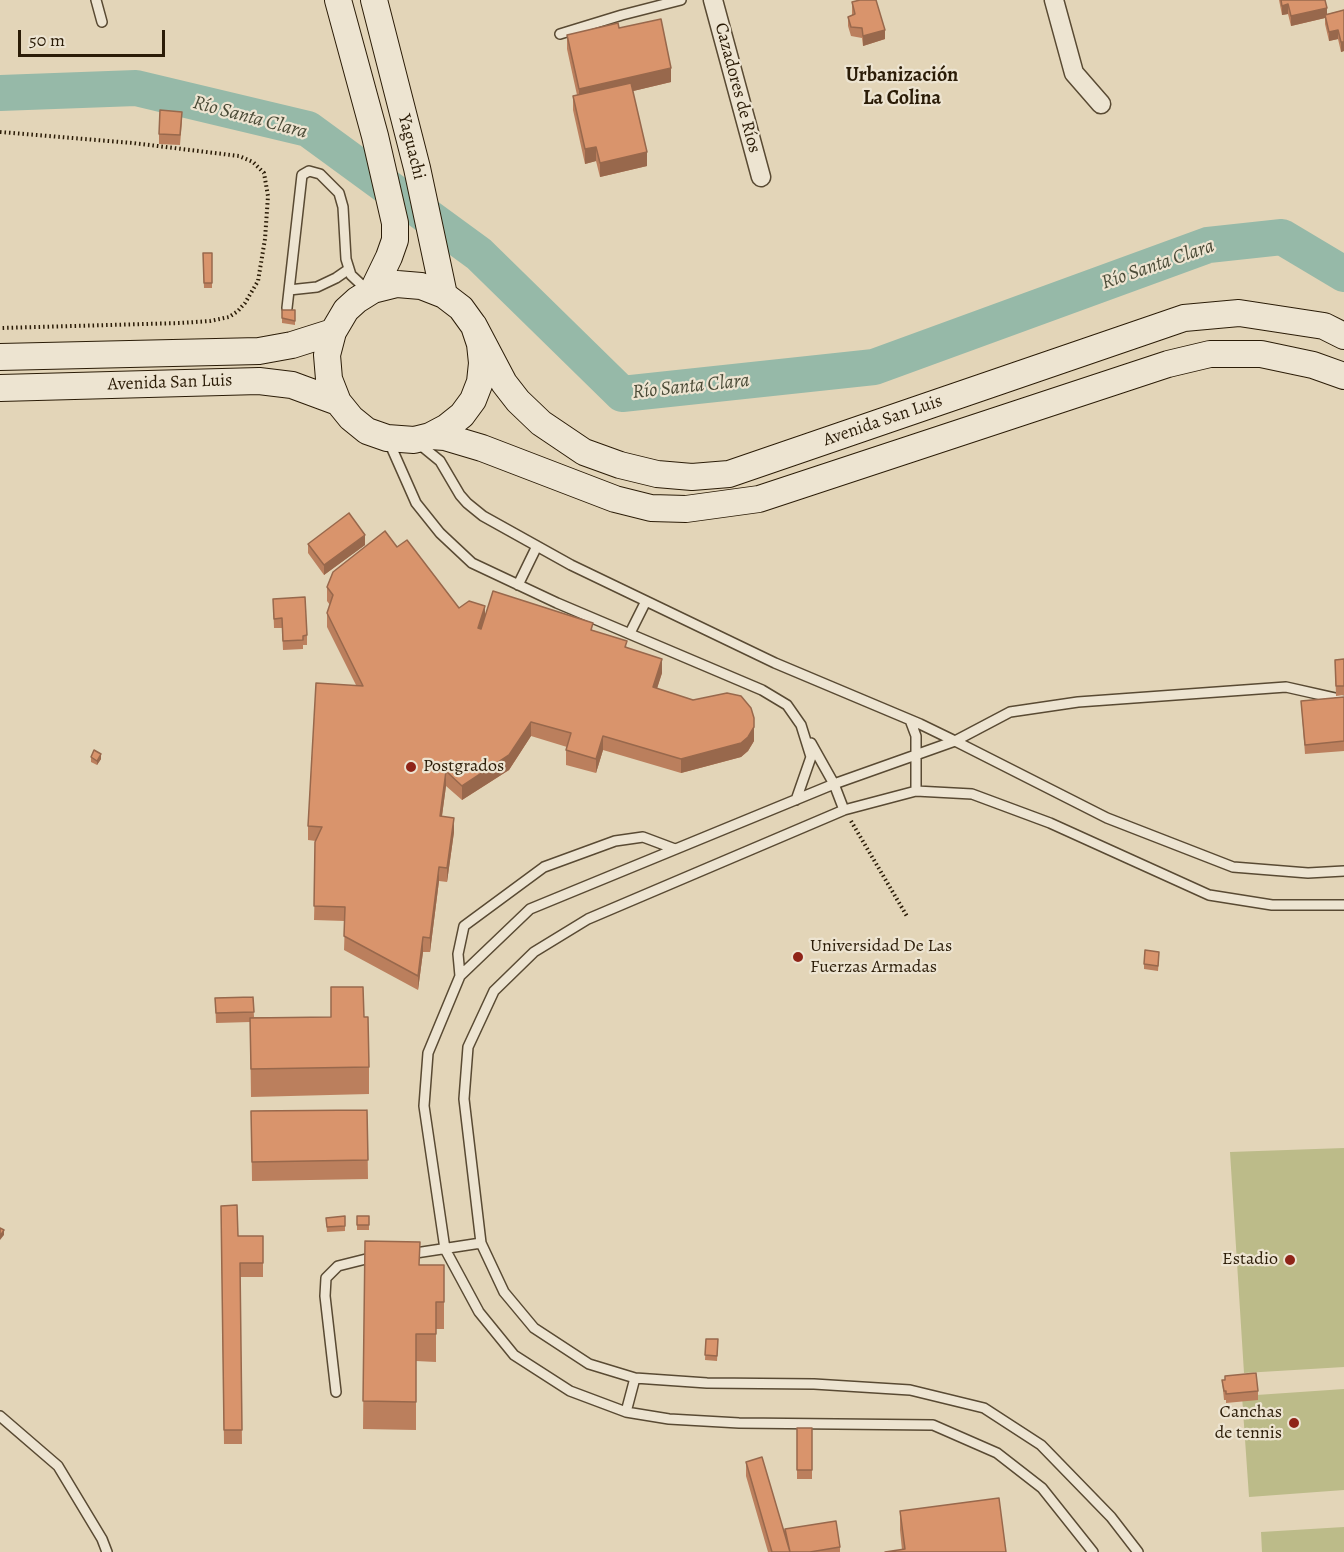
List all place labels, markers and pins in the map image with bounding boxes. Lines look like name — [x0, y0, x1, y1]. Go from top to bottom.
place label: Postgrados — [423, 756, 504, 778]
marker: Postgrados — [404, 760, 418, 774]
place label: Universidad De Las Fuerzas Armadas — [810, 936, 952, 978]
marker: Universidad De Las Fuerzas Armadas — [791, 950, 805, 964]
place label: Estadio — [1222, 1249, 1278, 1271]
marker: Estadio — [1283, 1253, 1297, 1267]
place label: Canchas de tennis — [1215, 1402, 1282, 1444]
marker: Canchas de tennis — [1287, 1416, 1301, 1430]

